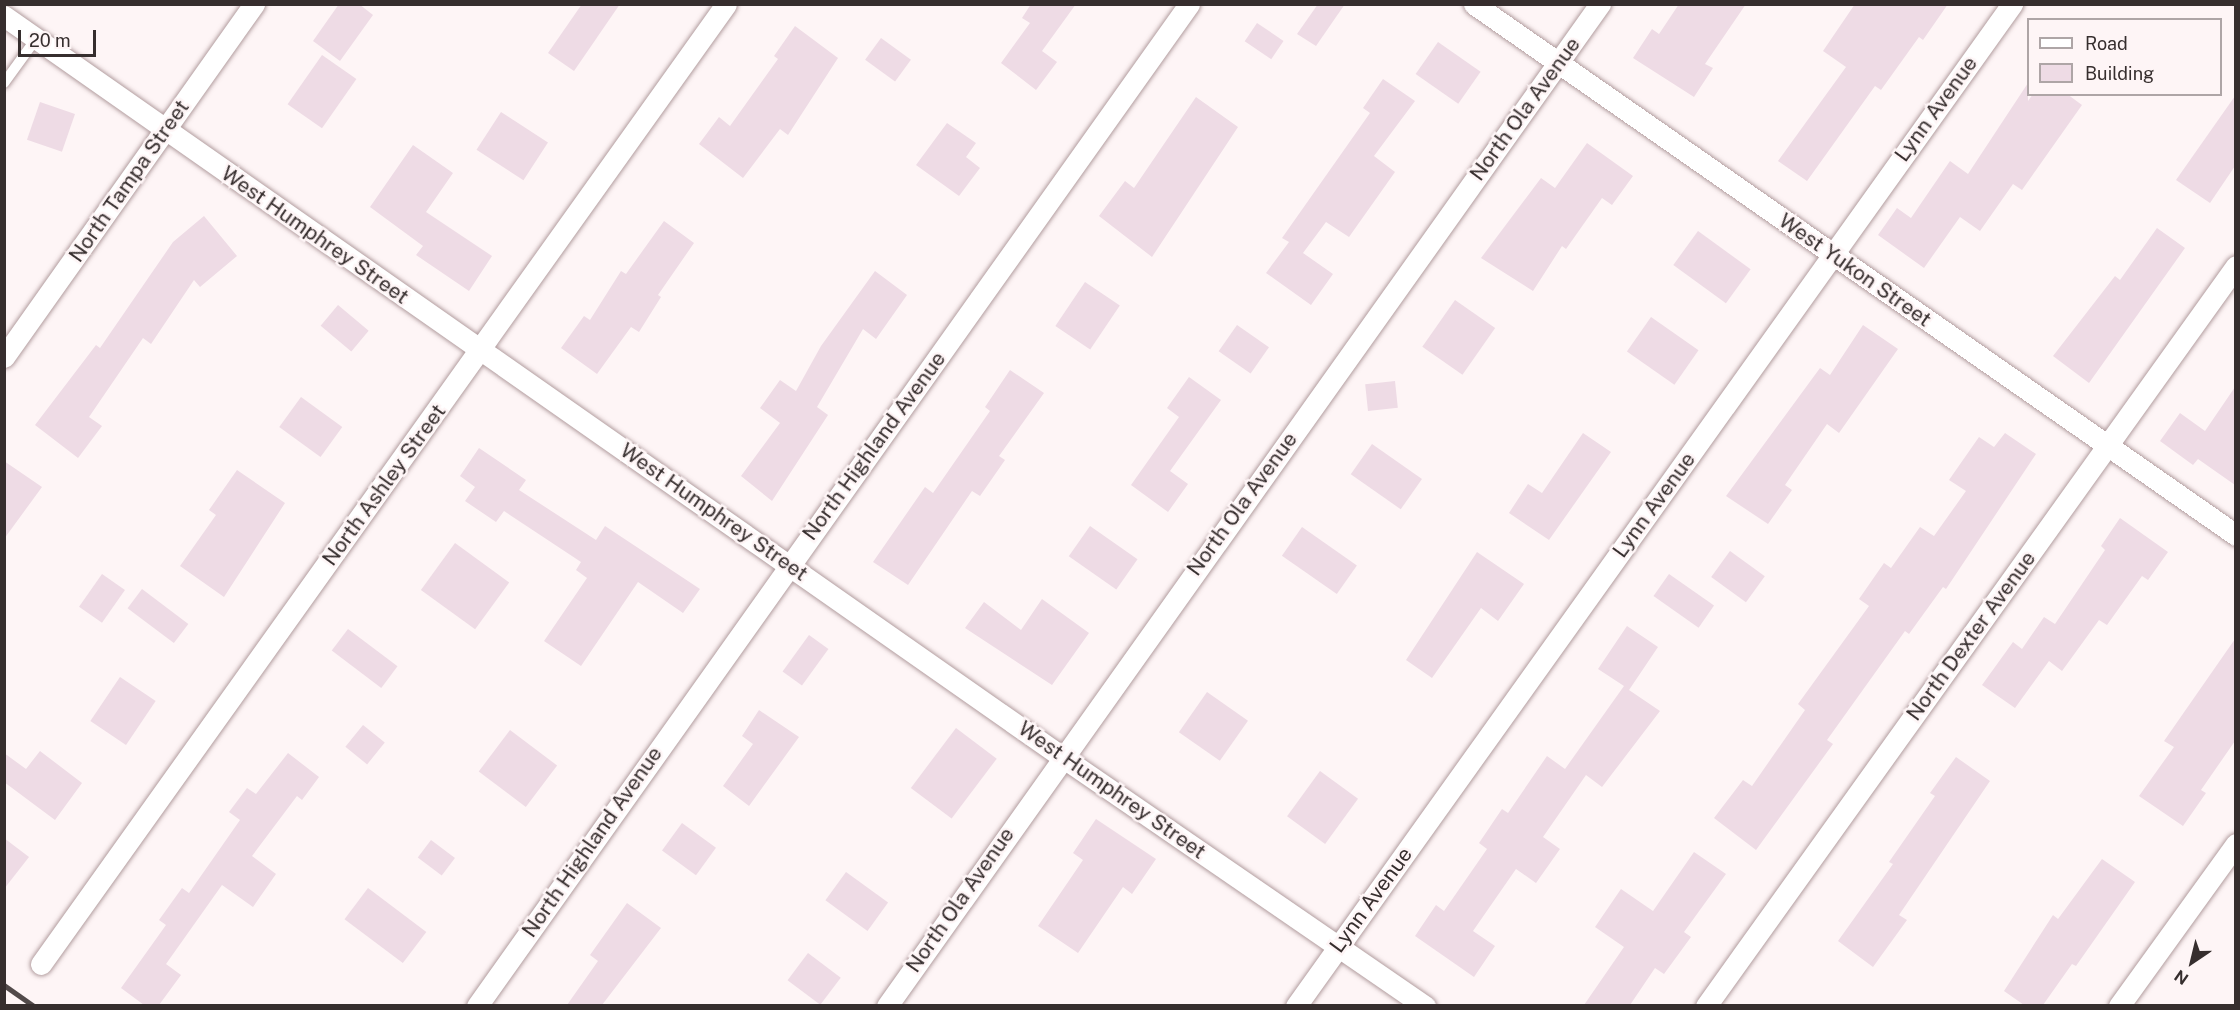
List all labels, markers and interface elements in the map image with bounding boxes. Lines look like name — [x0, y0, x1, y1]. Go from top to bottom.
scale bar — [21, 18, 99, 56]
legend — [2027, 18, 2222, 96]
text: 20 m — [29, 30, 71, 51]
street label: North Ola Avenue — [1464, 32, 1586, 186]
text: Road — [2085, 33, 2128, 54]
street label: Lynn Avenue — [1889, 51, 1983, 167]
text: Building — [2085, 63, 2154, 84]
street label: North Tampa Street — [64, 95, 194, 267]
street label: West Humphrey Street — [216, 161, 414, 309]
street label: West Yukon Street — [1774, 208, 1936, 332]
street label: North Highland Avenue — [797, 347, 951, 545]
street label: North Ashley Street — [317, 399, 451, 571]
street label: North Ola Avenue — [1181, 427, 1303, 581]
street label: West Humphrey Street — [615, 438, 813, 586]
street label: Lynn Avenue — [1607, 447, 1701, 563]
street label: North Dexter Avenue — [1901, 546, 2041, 726]
street label: West Humphrey Street — [1013, 716, 1211, 864]
street label: North Highland Avenue — [517, 742, 667, 942]
street label: North Ola Avenue — [901, 823, 1019, 977]
street label: Lynn Avenue — [1324, 842, 1418, 958]
north arrow — [2162, 932, 2222, 992]
text: N — [2171, 966, 2192, 989]

